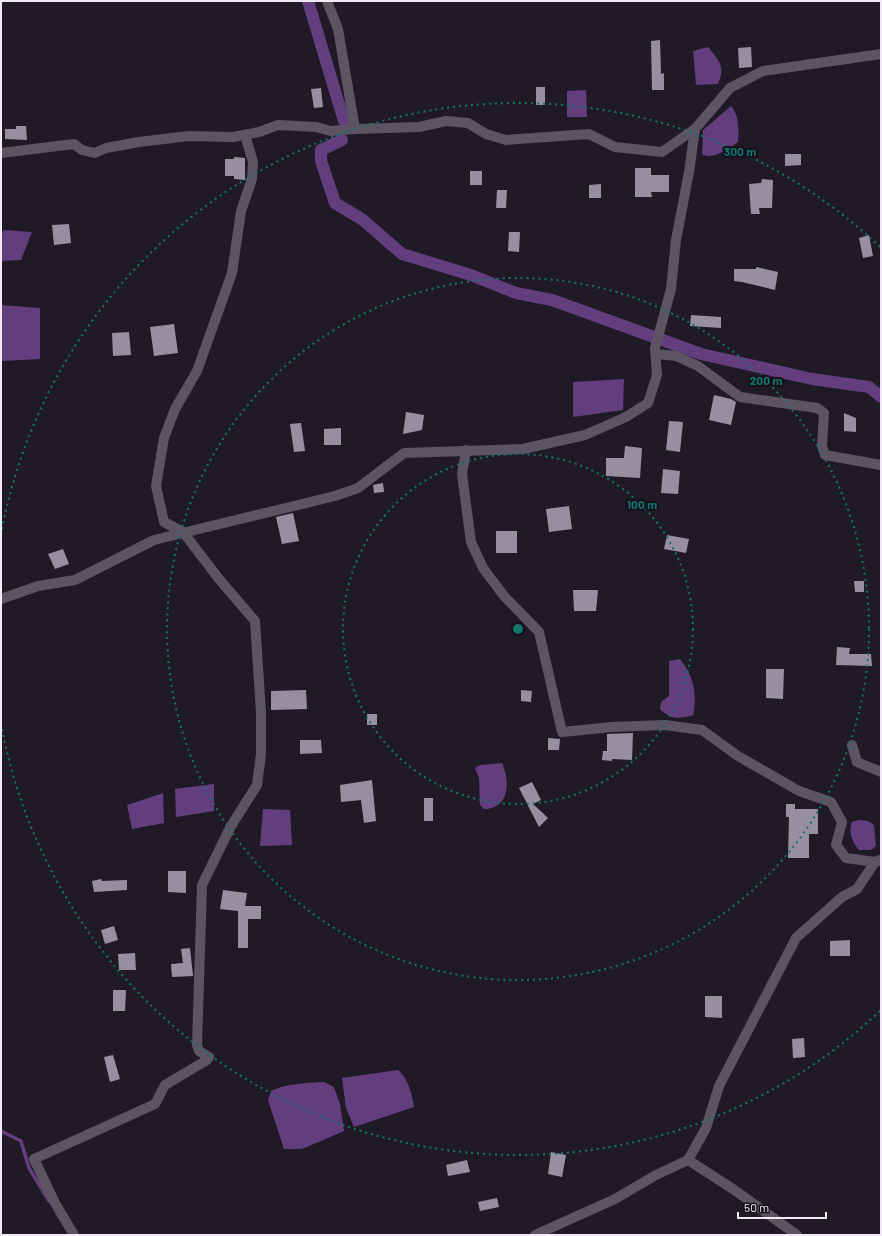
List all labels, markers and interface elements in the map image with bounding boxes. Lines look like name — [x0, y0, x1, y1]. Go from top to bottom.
text: 300 m — [724, 144, 756, 158]
text: 200 m — [750, 373, 782, 387]
text: 100 m — [627, 497, 657, 511]
centre of rings — [511, 622, 525, 636]
scale bar — [738, 1194, 826, 1220]
text: 50 m — [744, 1200, 769, 1214]

